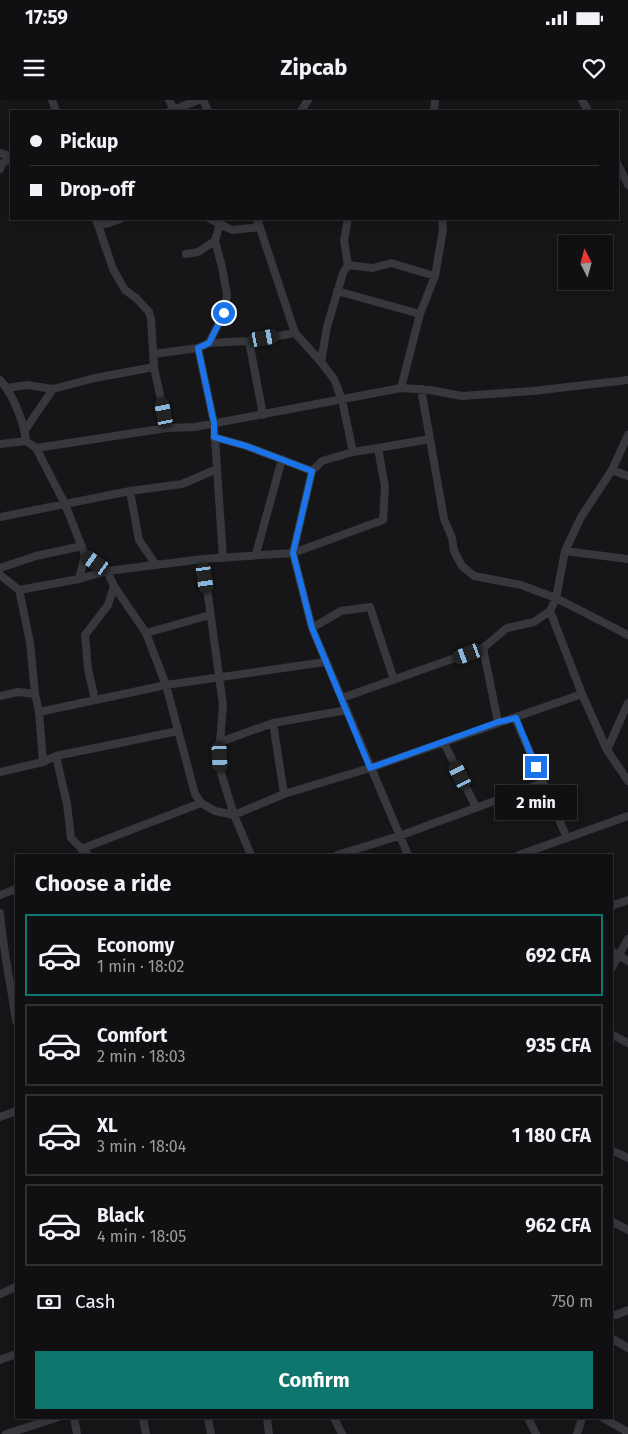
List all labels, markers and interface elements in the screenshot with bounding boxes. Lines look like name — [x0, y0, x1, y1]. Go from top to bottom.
text: 17:59 — [25, 6, 68, 29]
icon: menu — [20, 54, 48, 82]
text: Zipcab — [281, 54, 347, 81]
icon: heart — [580, 54, 608, 82]
text: Pickup — [60, 130, 118, 153]
text: Drop-off — [60, 178, 134, 201]
north arrow — [558, 235, 612, 290]
map controls — [558, 235, 613, 290]
route start — [213, 302, 235, 324]
car — [247, 328, 280, 348]
car — [153, 397, 174, 429]
car — [79, 548, 112, 578]
car — [195, 562, 214, 594]
car — [451, 642, 484, 666]
car — [211, 742, 228, 772]
route end — [525, 756, 547, 778]
car — [446, 758, 473, 792]
callout: 2 min — [495, 784, 577, 820]
text: 2 min — [516, 793, 556, 812]
text: Choose a ride — [35, 870, 171, 897]
icon: car — [37, 933, 82, 978]
text: Economy — [97, 934, 174, 957]
text: 692 CFA — [526, 944, 591, 967]
text: 1 min · 18:02 — [97, 957, 184, 976]
icon: car — [37, 1023, 82, 1068]
text: Comfort — [97, 1024, 167, 1047]
text: 935 CFA — [526, 1034, 591, 1057]
text: 2 min · 18:03 — [97, 1047, 185, 1066]
icon: car — [37, 1113, 82, 1158]
text: XL — [97, 1114, 118, 1137]
text: 1 180 CFA — [512, 1124, 591, 1147]
text: 3 min · 18:04 — [97, 1137, 186, 1156]
icon: car — [37, 1203, 82, 1248]
text: Black — [97, 1204, 144, 1227]
text: 962 CFA — [525, 1214, 591, 1237]
text: 4 min · 18:05 — [97, 1227, 186, 1246]
icon: cash — [35, 1288, 63, 1316]
text: Cash — [75, 1290, 116, 1313]
text: 750 m — [551, 1292, 593, 1311]
button: Confirm — [35, 1351, 593, 1409]

